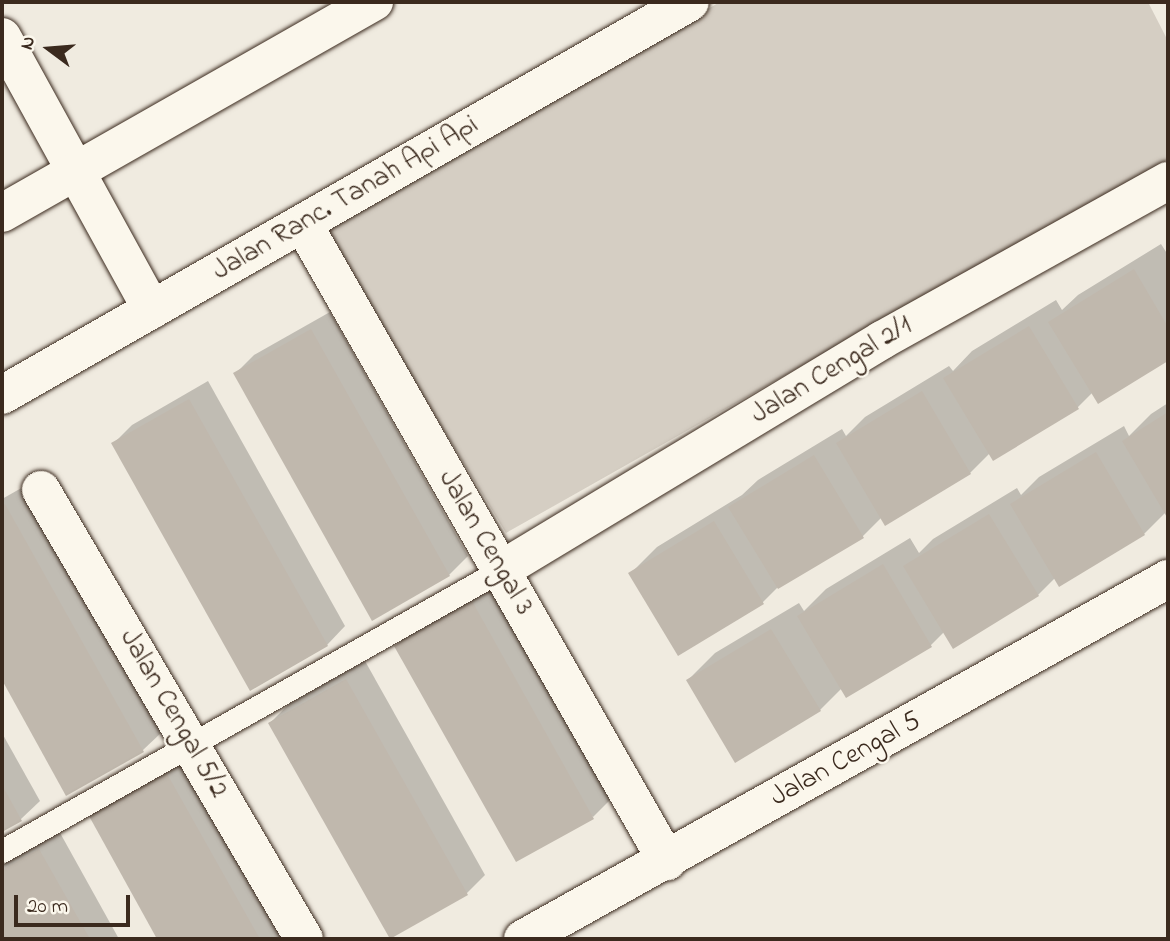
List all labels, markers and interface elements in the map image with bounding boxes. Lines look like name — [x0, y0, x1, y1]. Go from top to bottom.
north arrow — [14, 14, 84, 84]
text: N — [14, 33, 43, 53]
street label: Jalan Ranc. Tanah Api Api — [207, 109, 485, 289]
street label: Jalan Cengal 2/1 — [745, 310, 919, 432]
street label: Jalan Cengal 3 — [430, 464, 540, 622]
street label: Jalan Cengal 5/2 — [111, 624, 235, 804]
street label: Jalan Cengal 5 — [765, 705, 927, 815]
scale bar — [18, 881, 133, 925]
text: 20 m — [27, 892, 68, 922]

